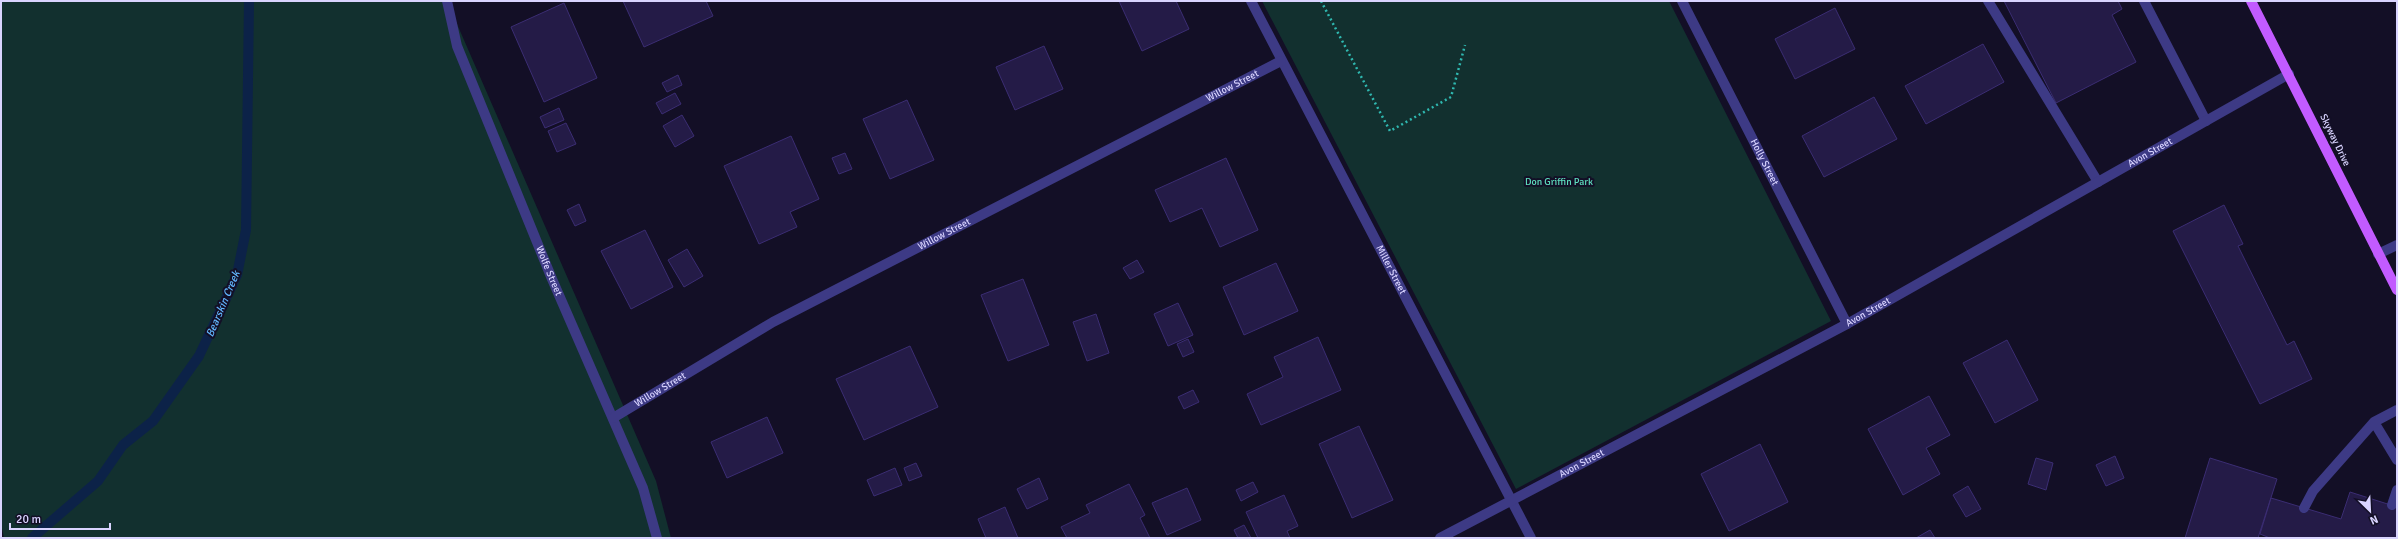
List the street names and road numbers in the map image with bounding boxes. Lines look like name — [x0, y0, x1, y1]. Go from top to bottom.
street label: Willow Street — [1204, 67, 1261, 105]
street label: Skyway Drive — [2317, 112, 2353, 168]
street label: Avon Street — [2126, 135, 2175, 170]
street label: Holly Street — [1747, 137, 1781, 188]
street label: Willow Street — [916, 215, 973, 253]
street label: Miller Street — [1373, 243, 1409, 297]
street label: Wolfe Street — [533, 244, 565, 298]
street label: Avon Street — [1844, 294, 1893, 329]
street label: Willow Street — [632, 369, 688, 410]
street label: Avon Street — [1557, 447, 1607, 480]

